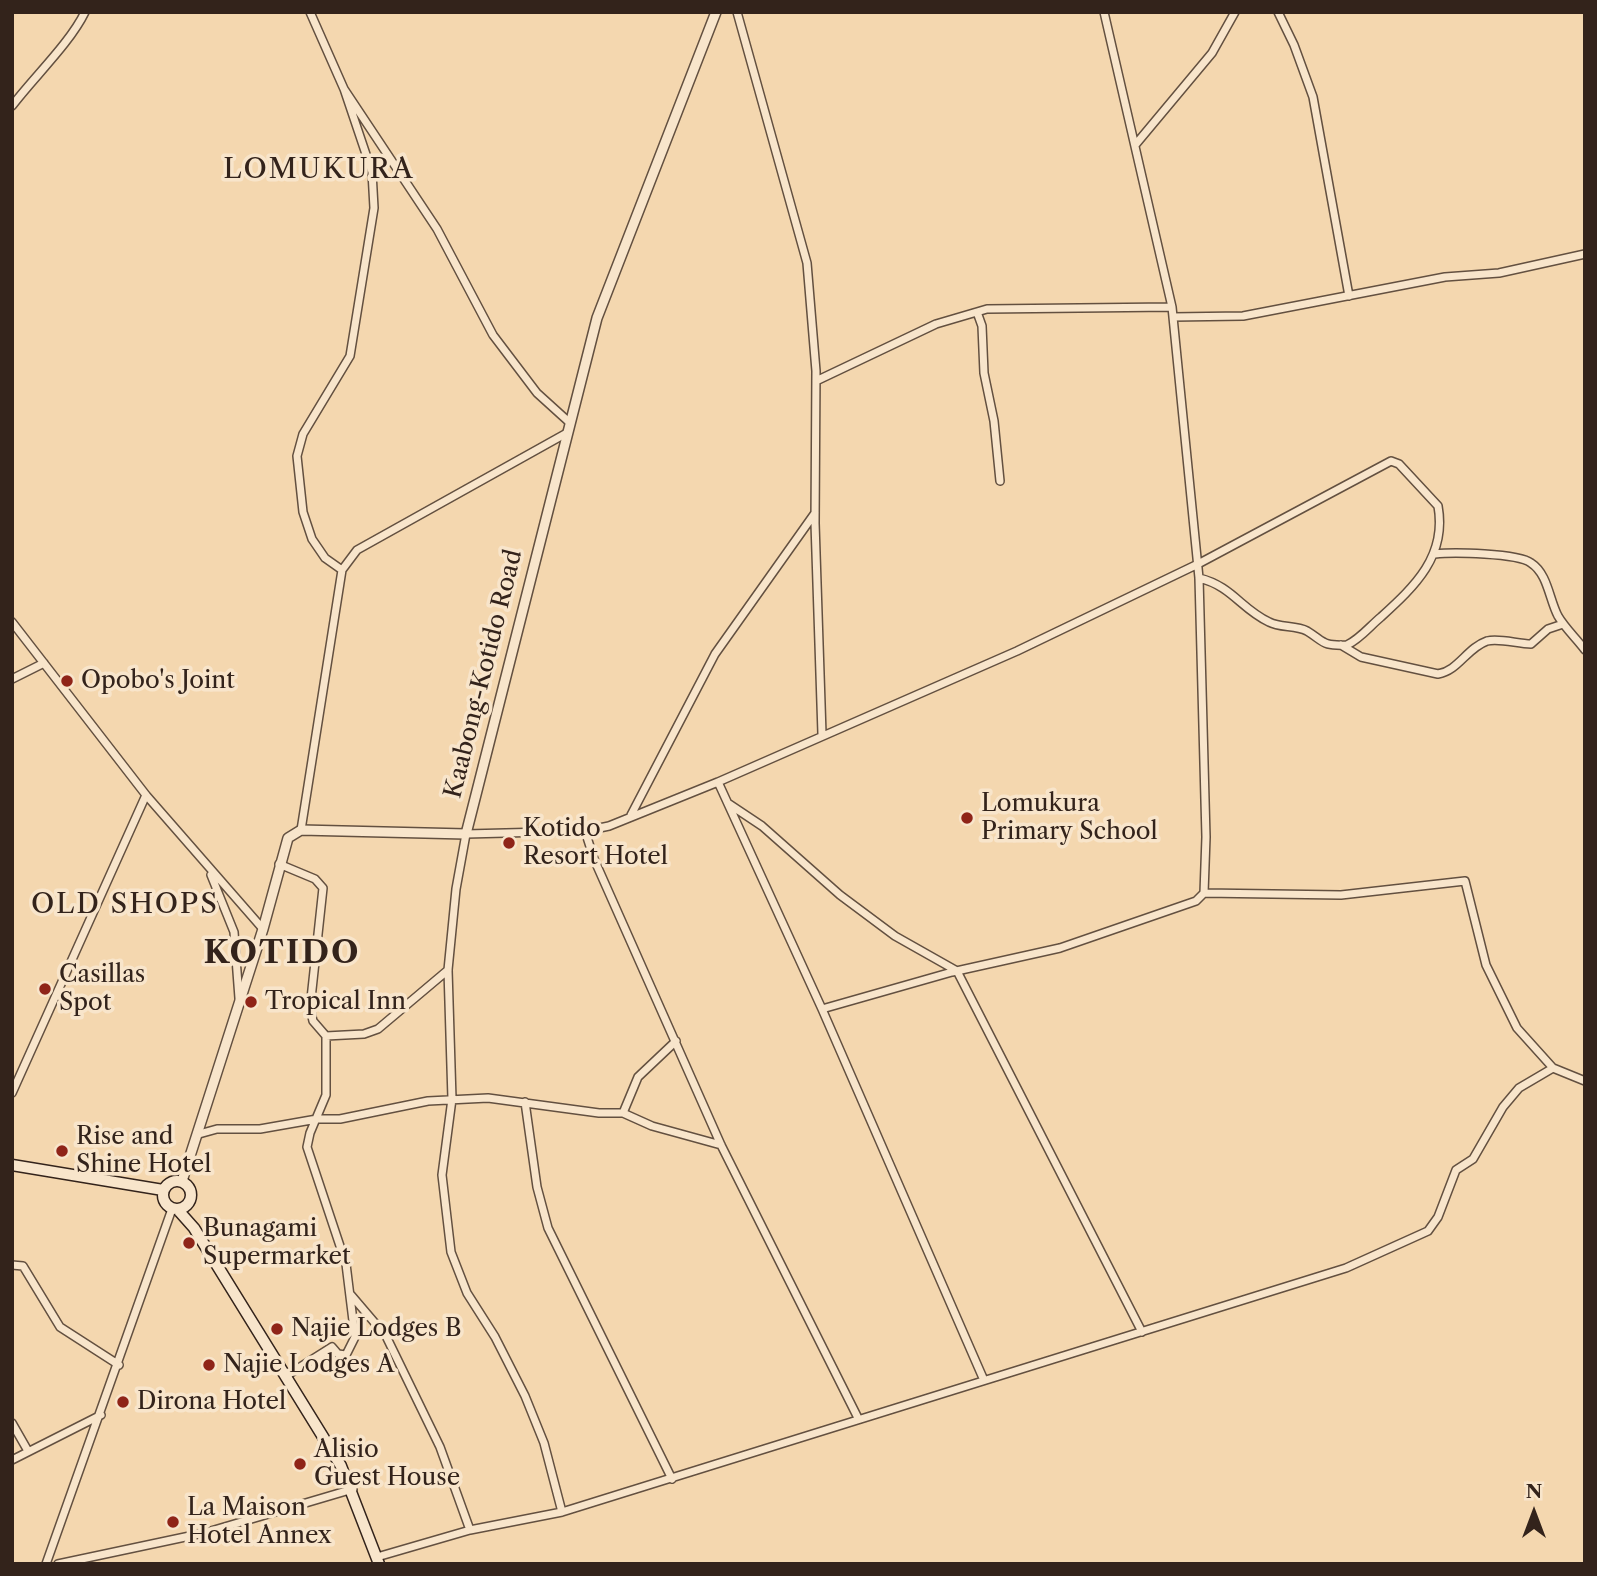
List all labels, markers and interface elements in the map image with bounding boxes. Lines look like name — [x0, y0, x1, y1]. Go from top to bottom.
district label: LOMUKURA — [224, 153, 414, 187]
street label: Kaabong-Kotido Road — [439, 547, 529, 801]
place label: Opobo's Joint — [81, 667, 235, 695]
marker: Opobo's Joint — [59, 673, 75, 689]
place label: Lomukura Primary School — [981, 790, 1158, 846]
marker: Lomukura Primary School — [959, 810, 975, 826]
place label: Kotido Resort Hotel — [523, 815, 668, 871]
marker: Kotido Resort Hotel — [501, 835, 517, 851]
district label: OLD SHOPS — [32, 888, 218, 922]
district label: KOTIDO — [204, 935, 360, 973]
place label: Casillas Spot — [59, 961, 145, 1017]
marker: Casillas Spot — [37, 981, 53, 997]
place label: Tropical Inn — [265, 988, 406, 1016]
marker: Tropical Inn — [243, 994, 259, 1010]
place label: Rise and Shine Hotel — [76, 1123, 211, 1179]
marker: Rise and Shine Hotel — [54, 1143, 70, 1159]
place label: Bunagami Supermarket — [203, 1215, 350, 1271]
marker: Bunagami Supermarket — [181, 1235, 197, 1251]
place label: Najie Lodges B — [291, 1315, 461, 1343]
marker: Najie Lodges B — [269, 1321, 285, 1337]
place label: Najie Lodges A — [223, 1351, 395, 1379]
marker: Najie Lodges A — [201, 1357, 217, 1373]
place label: Dirona Hotel — [137, 1388, 286, 1416]
marker: Dirona Hotel — [115, 1394, 131, 1410]
place label: Alisio Guest House — [314, 1436, 460, 1492]
marker: Alisio Guest House — [292, 1456, 308, 1472]
north arrow — [1499, 1478, 1569, 1548]
text: N — [1526, 1480, 1542, 1503]
place label: La Maison Hotel Annex — [187, 1494, 331, 1550]
marker: La Maison Hotel Annex — [165, 1514, 181, 1530]

